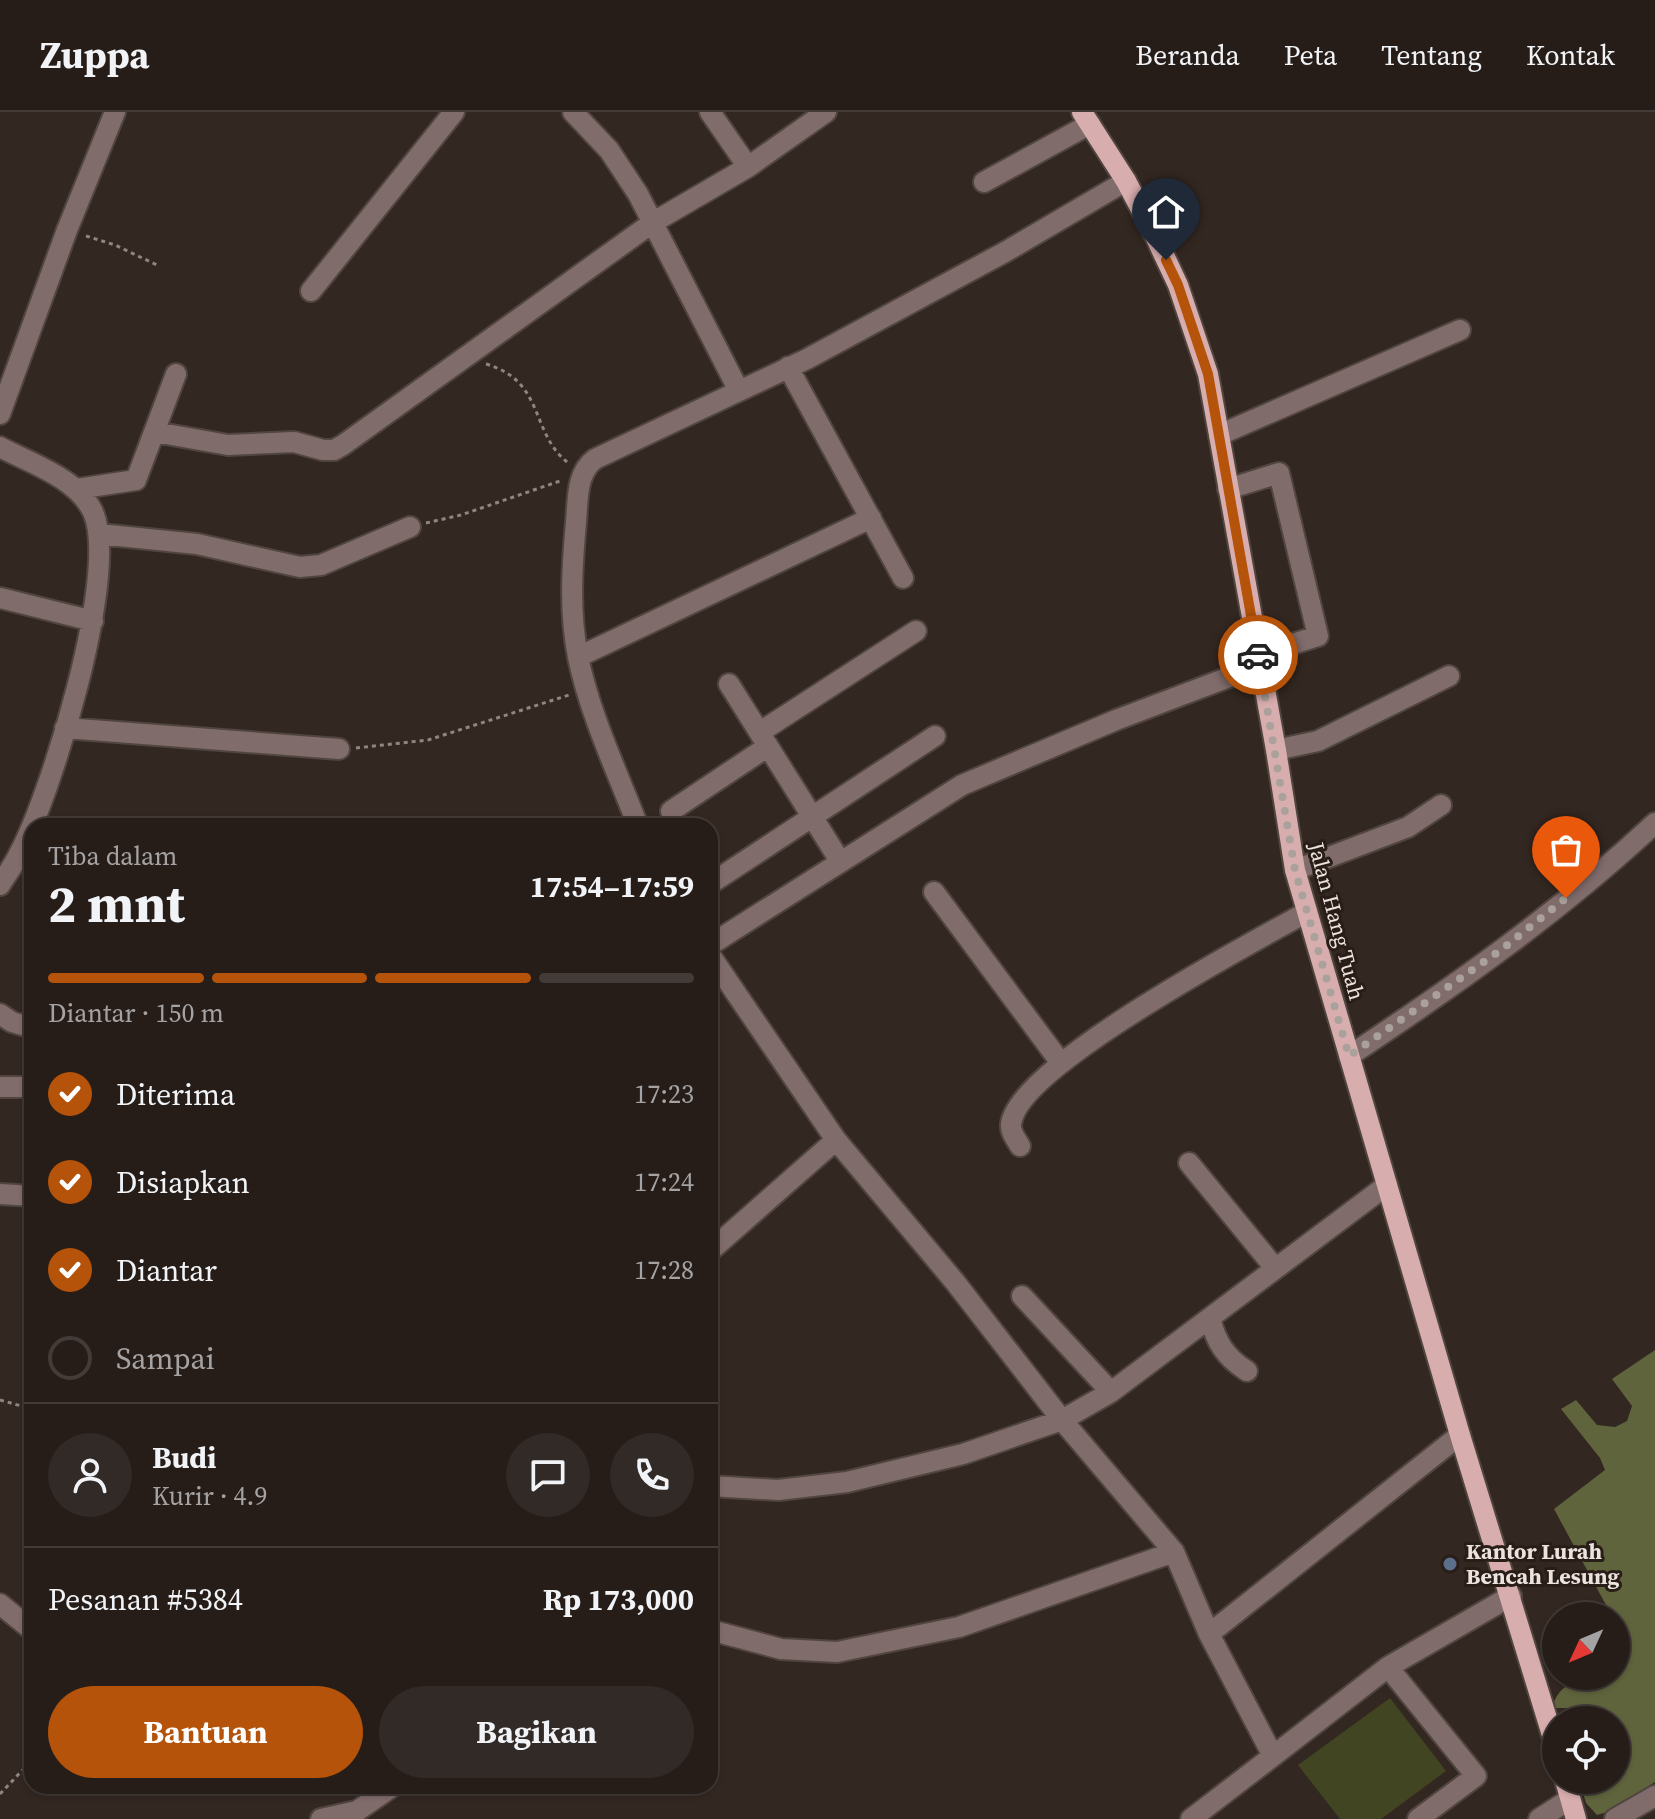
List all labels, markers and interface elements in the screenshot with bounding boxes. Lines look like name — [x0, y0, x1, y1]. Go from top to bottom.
text: Zuppa — [40, 29, 150, 81]
text: Beranda — [1135, 36, 1240, 74]
text: Peta — [1284, 36, 1337, 74]
text: Tentang — [1381, 36, 1482, 74]
text: Kontak — [1526, 36, 1615, 74]
pin — [1132, 178, 1200, 260]
icon: home — [1144, 190, 1188, 234]
courier — [1218, 615, 1298, 695]
icon: car — [1236, 633, 1280, 677]
pin — [1532, 816, 1600, 898]
icon: bag — [1544, 828, 1588, 872]
text: Tiba dalam — [48, 838, 177, 874]
street label: Jalan Hang Tuah — [1301, 838, 1372, 1003]
text: 17:54–17:59 — [530, 866, 694, 907]
text: 2 mnt — [48, 868, 185, 939]
text: Diantar · 150 m — [48, 995, 224, 1031]
icon: check — [48, 1072, 92, 1116]
text: Diterima — [116, 1074, 235, 1115]
text: 17:23 — [634, 1076, 694, 1112]
icon: check — [48, 1160, 92, 1204]
text: Disiapkan — [116, 1162, 250, 1203]
text: 17:24 — [634, 1164, 694, 1200]
icon: check — [48, 1248, 92, 1292]
text: Diantar — [116, 1250, 217, 1291]
text: 17:28 — [634, 1252, 694, 1288]
text: Sampai — [116, 1338, 215, 1379]
button: person — [48, 1433, 132, 1517]
button: chat — [506, 1433, 590, 1517]
button: phone — [610, 1433, 694, 1517]
text: Budi — [152, 1437, 217, 1478]
text: Kurir · 4.9 — [152, 1478, 267, 1514]
place label: Kantor Lurah Bencah Lesung — [1466, 1536, 1620, 1591]
marker: Kantor Lurah Bencah Lesung — [1441, 1555, 1459, 1573]
text: Pesanan #5384 — [48, 1579, 243, 1620]
text: Rp 173,000 — [543, 1579, 694, 1620]
north arrow — [1542, 1602, 1630, 1690]
map controls — [1542, 1602, 1630, 1794]
button: Bantuan — [48, 1686, 363, 1778]
button: Bagikan — [379, 1686, 694, 1778]
button: locate — [1542, 1706, 1630, 1794]

